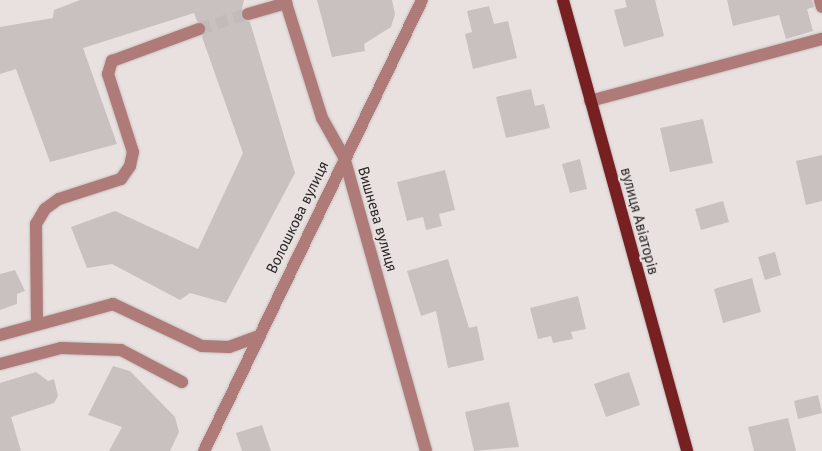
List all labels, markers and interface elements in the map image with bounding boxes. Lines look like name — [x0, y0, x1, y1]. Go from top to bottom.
street label: Волошкова вулиця — [262, 158, 332, 276]
street label: Вишнева вулиця — [354, 165, 402, 273]
street label: вулиця Авіаторів — [617, 165, 663, 277]

